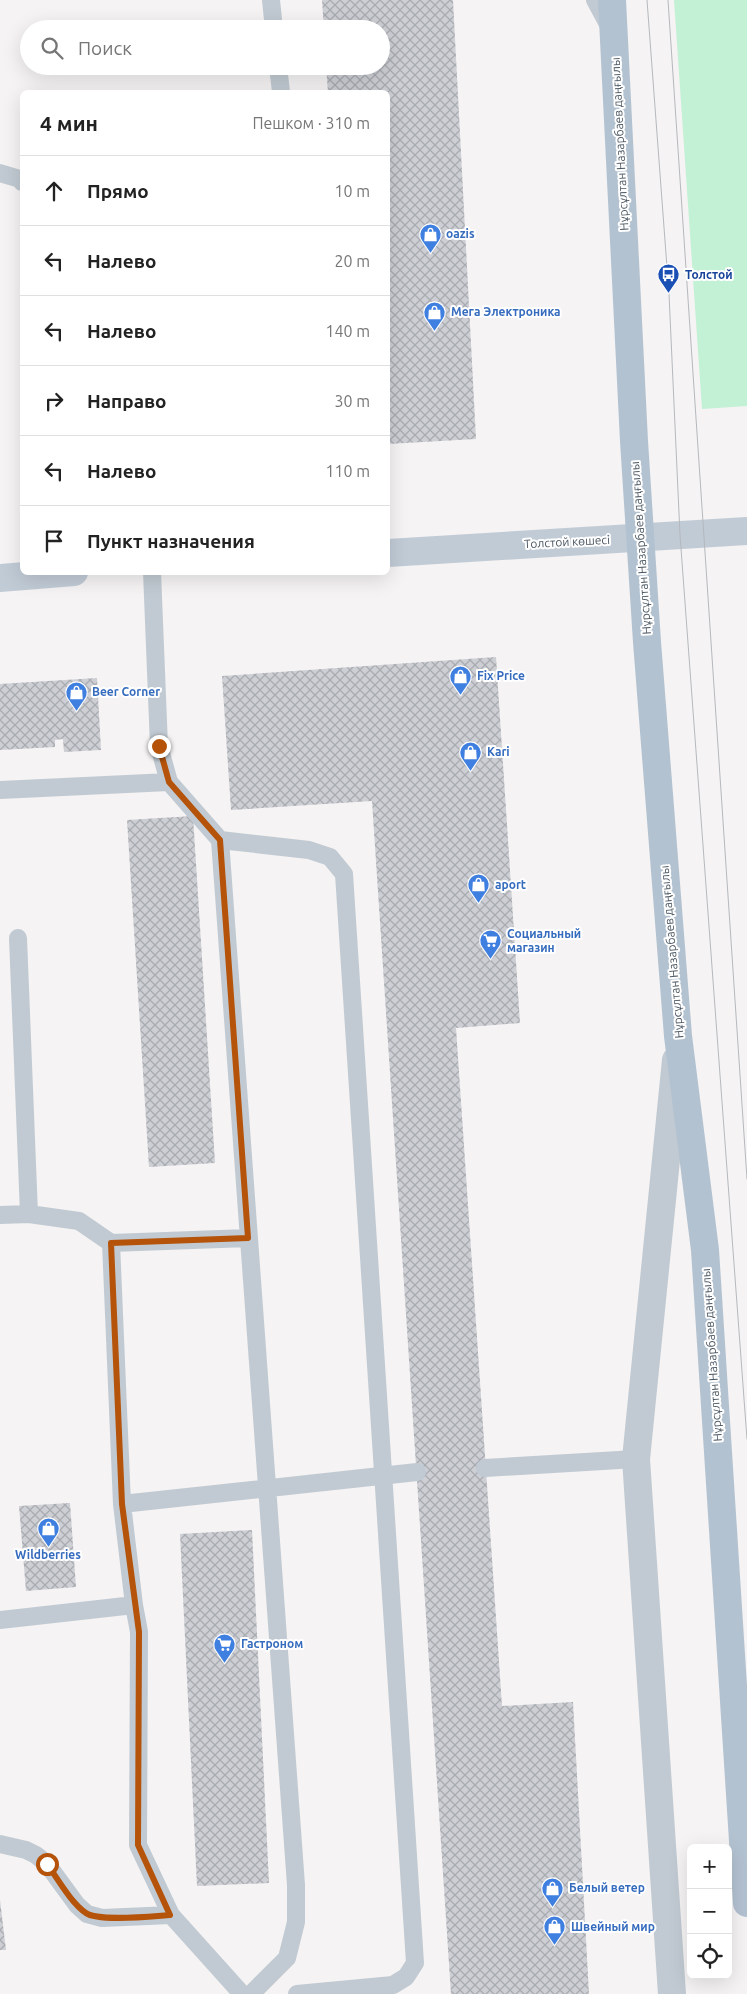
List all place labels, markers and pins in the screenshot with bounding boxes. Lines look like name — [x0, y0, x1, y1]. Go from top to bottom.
shop icon: oazis — [418, 222, 442, 253]
place label: oazis — [446, 227, 475, 240]
bus stop icon: Толстой — [657, 263, 681, 294]
place label: Толстой — [685, 268, 733, 281]
shop icon: Мега Электроника — [423, 300, 447, 331]
place label: Мега Электроника — [451, 305, 561, 318]
shop icon: Fix Price — [449, 664, 473, 695]
place label: Fix Price — [477, 669, 525, 682]
shop icon: Beer Corner — [64, 680, 88, 711]
place label: Beer Corner — [92, 685, 160, 698]
shop icon: Kari — [459, 740, 483, 771]
place label: Kari — [487, 745, 510, 758]
shop icon: aport — [467, 873, 491, 904]
place label: aport — [495, 878, 526, 891]
place label: Социальный магазин — [507, 927, 581, 954]
supermarket icon: Социальный магазин — [479, 929, 503, 960]
shop icon: Wildberries — [36, 1516, 60, 1547]
place label: Wildberries — [15, 1548, 81, 1561]
supermarket icon: Гастроном — [213, 1632, 237, 1663]
place label: Гастроном — [241, 1637, 303, 1650]
shop icon: Белый ветер — [541, 1876, 565, 1907]
place label: Белый ветер — [569, 1881, 645, 1894]
shop icon: Швейный мир — [543, 1915, 567, 1946]
place label: Швейный мир — [571, 1920, 655, 1933]

